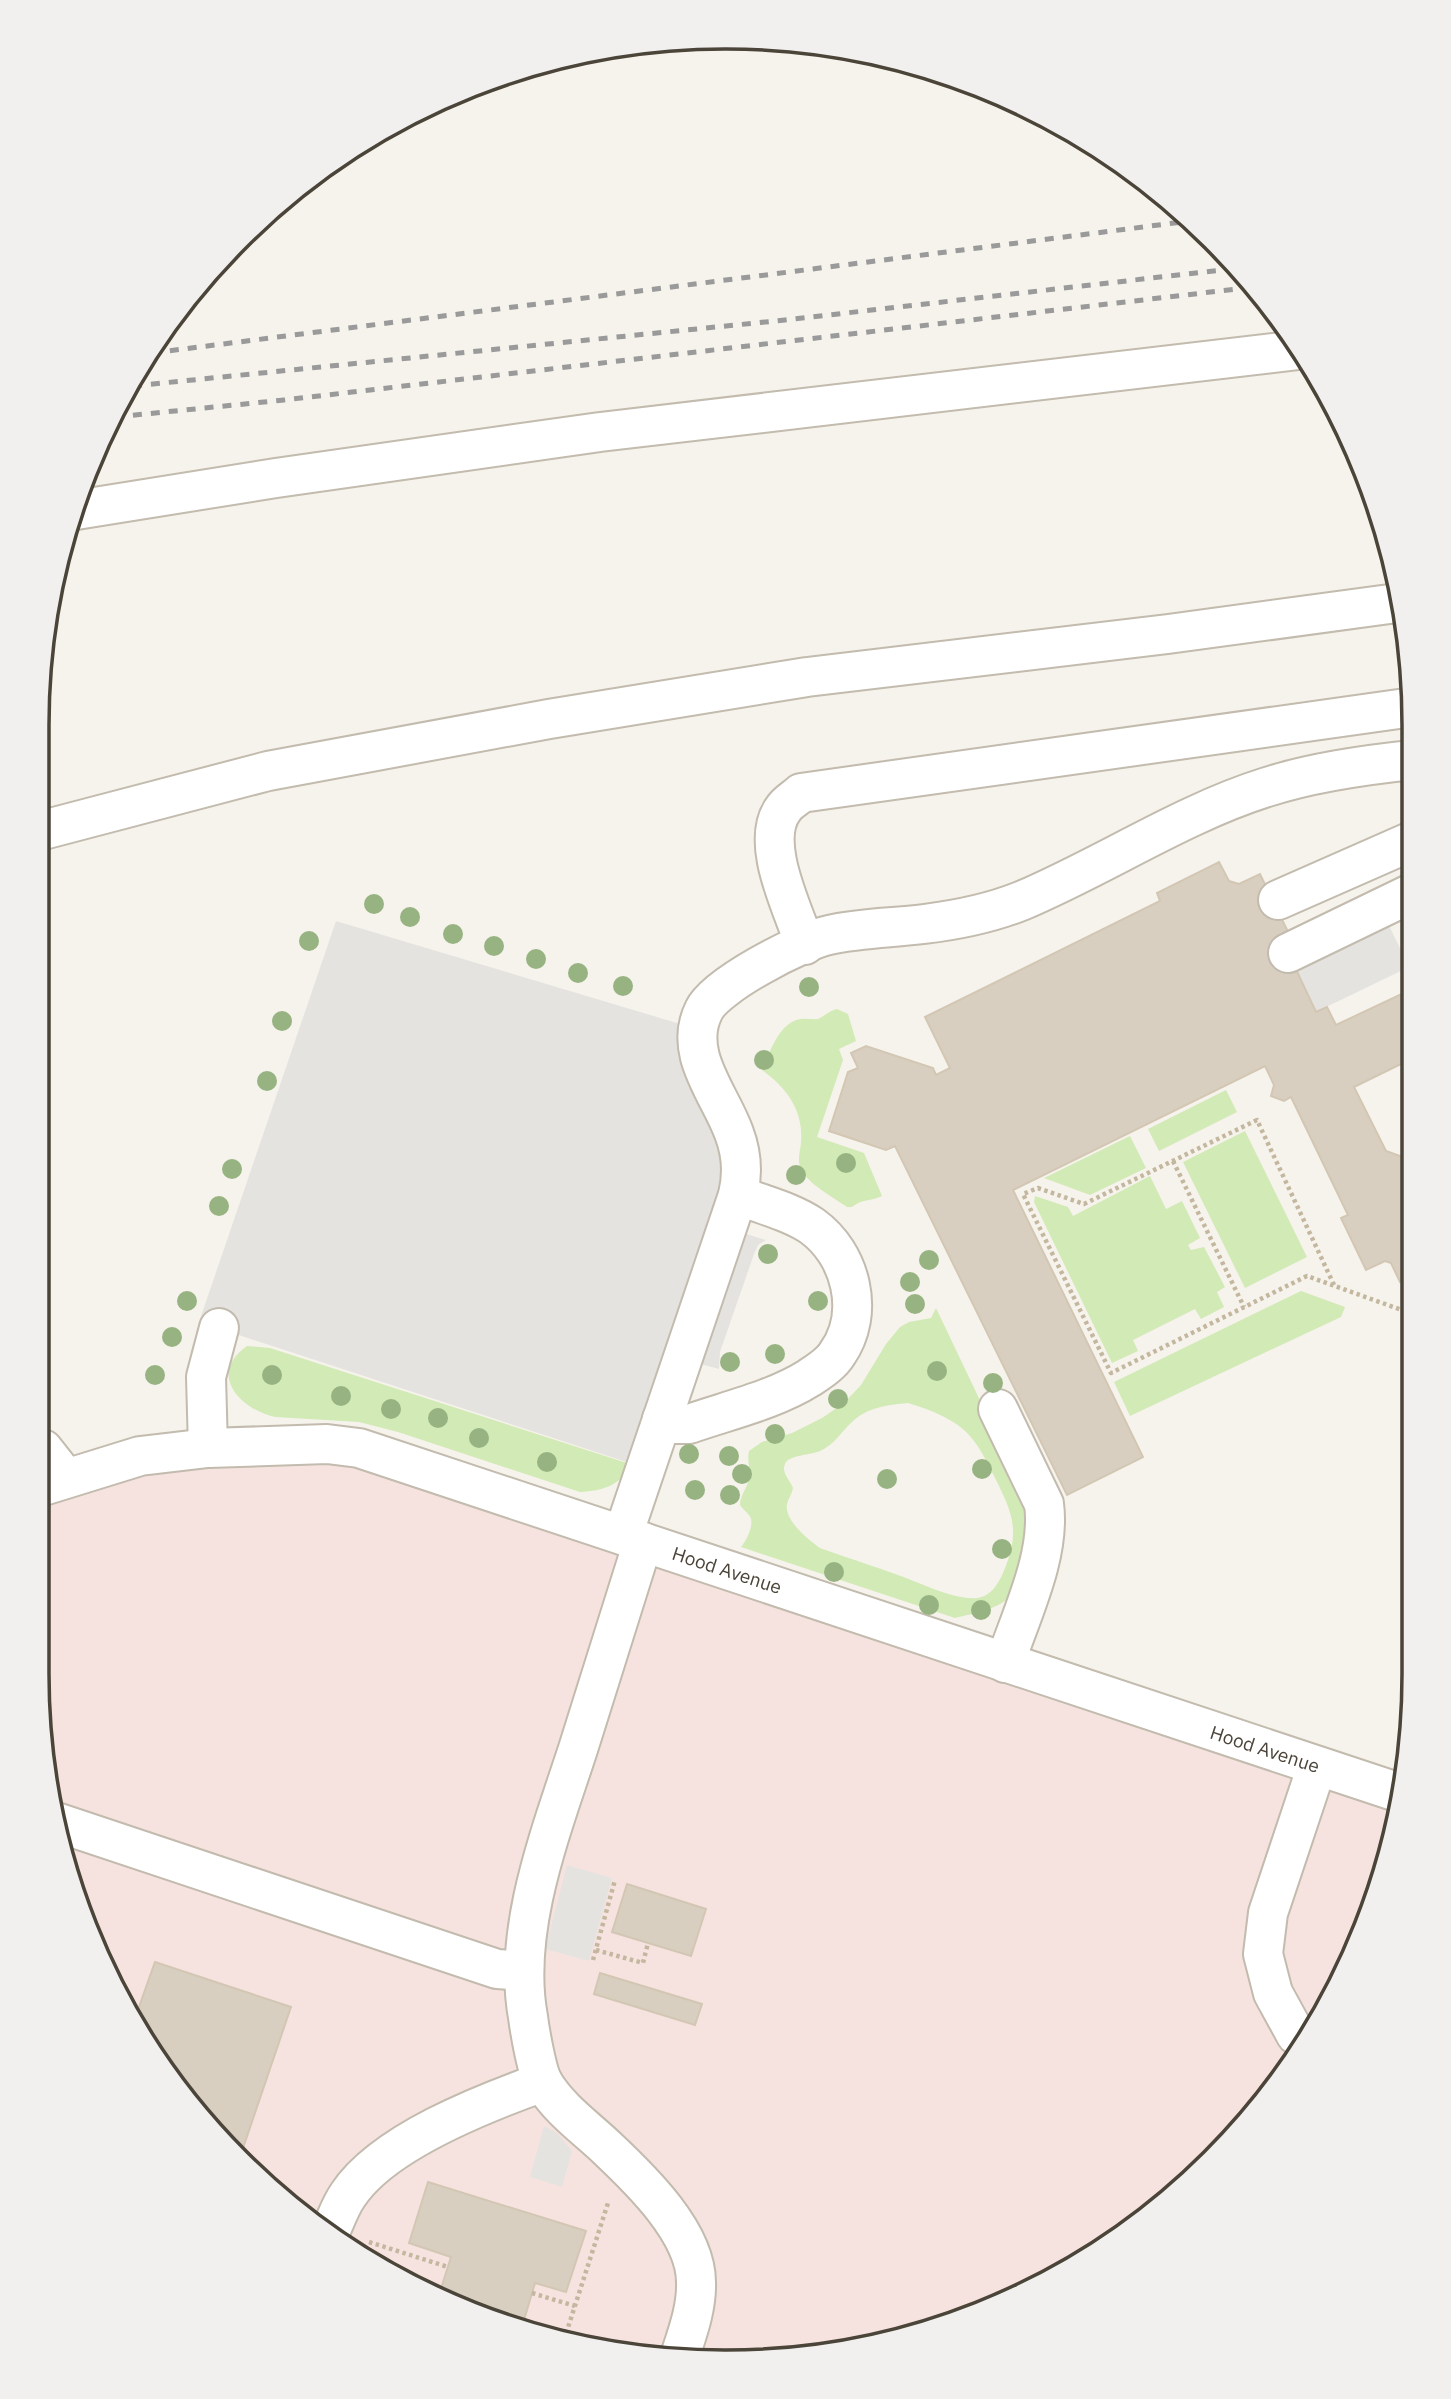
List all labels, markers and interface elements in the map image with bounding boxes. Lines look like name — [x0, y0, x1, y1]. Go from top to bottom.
street label: Hood Avenue — [669, 1541, 785, 1599]
street label: Hood Avenue — [1207, 1720, 1323, 1778]

